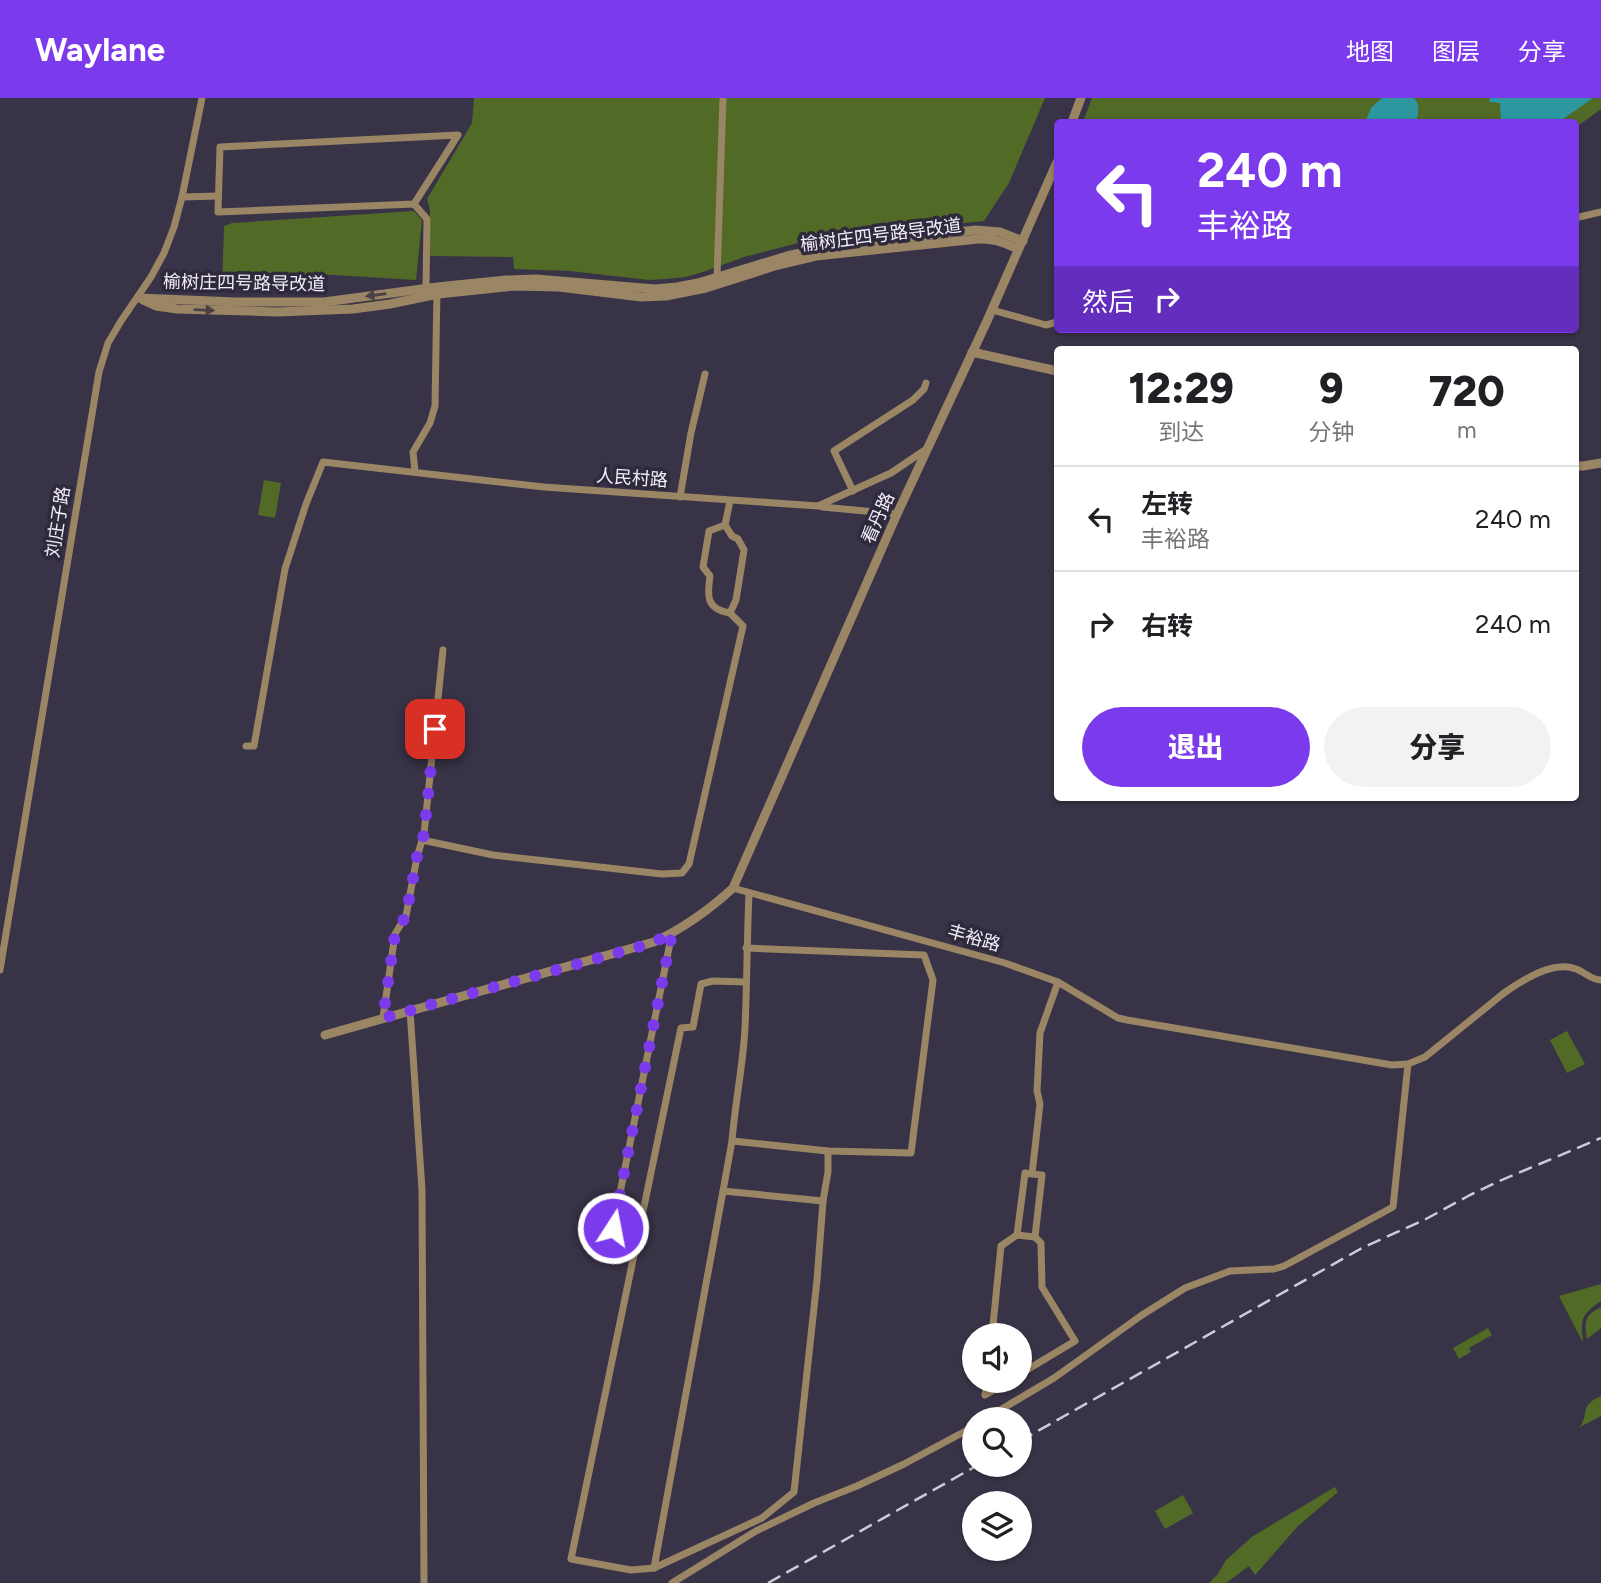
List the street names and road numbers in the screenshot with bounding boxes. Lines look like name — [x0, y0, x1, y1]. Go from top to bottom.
street label: 榆树庄四号路导改道 — [799, 214, 963, 256]
street label: 榆树庄四号路导改道 — [163, 271, 325, 295]
street label: 人民村路 — [595, 465, 669, 491]
street label: 刘庄子路 — [42, 485, 74, 559]
street label: 看丹路 — [857, 489, 899, 547]
street label: 丰裕路 — [945, 920, 1003, 956]

